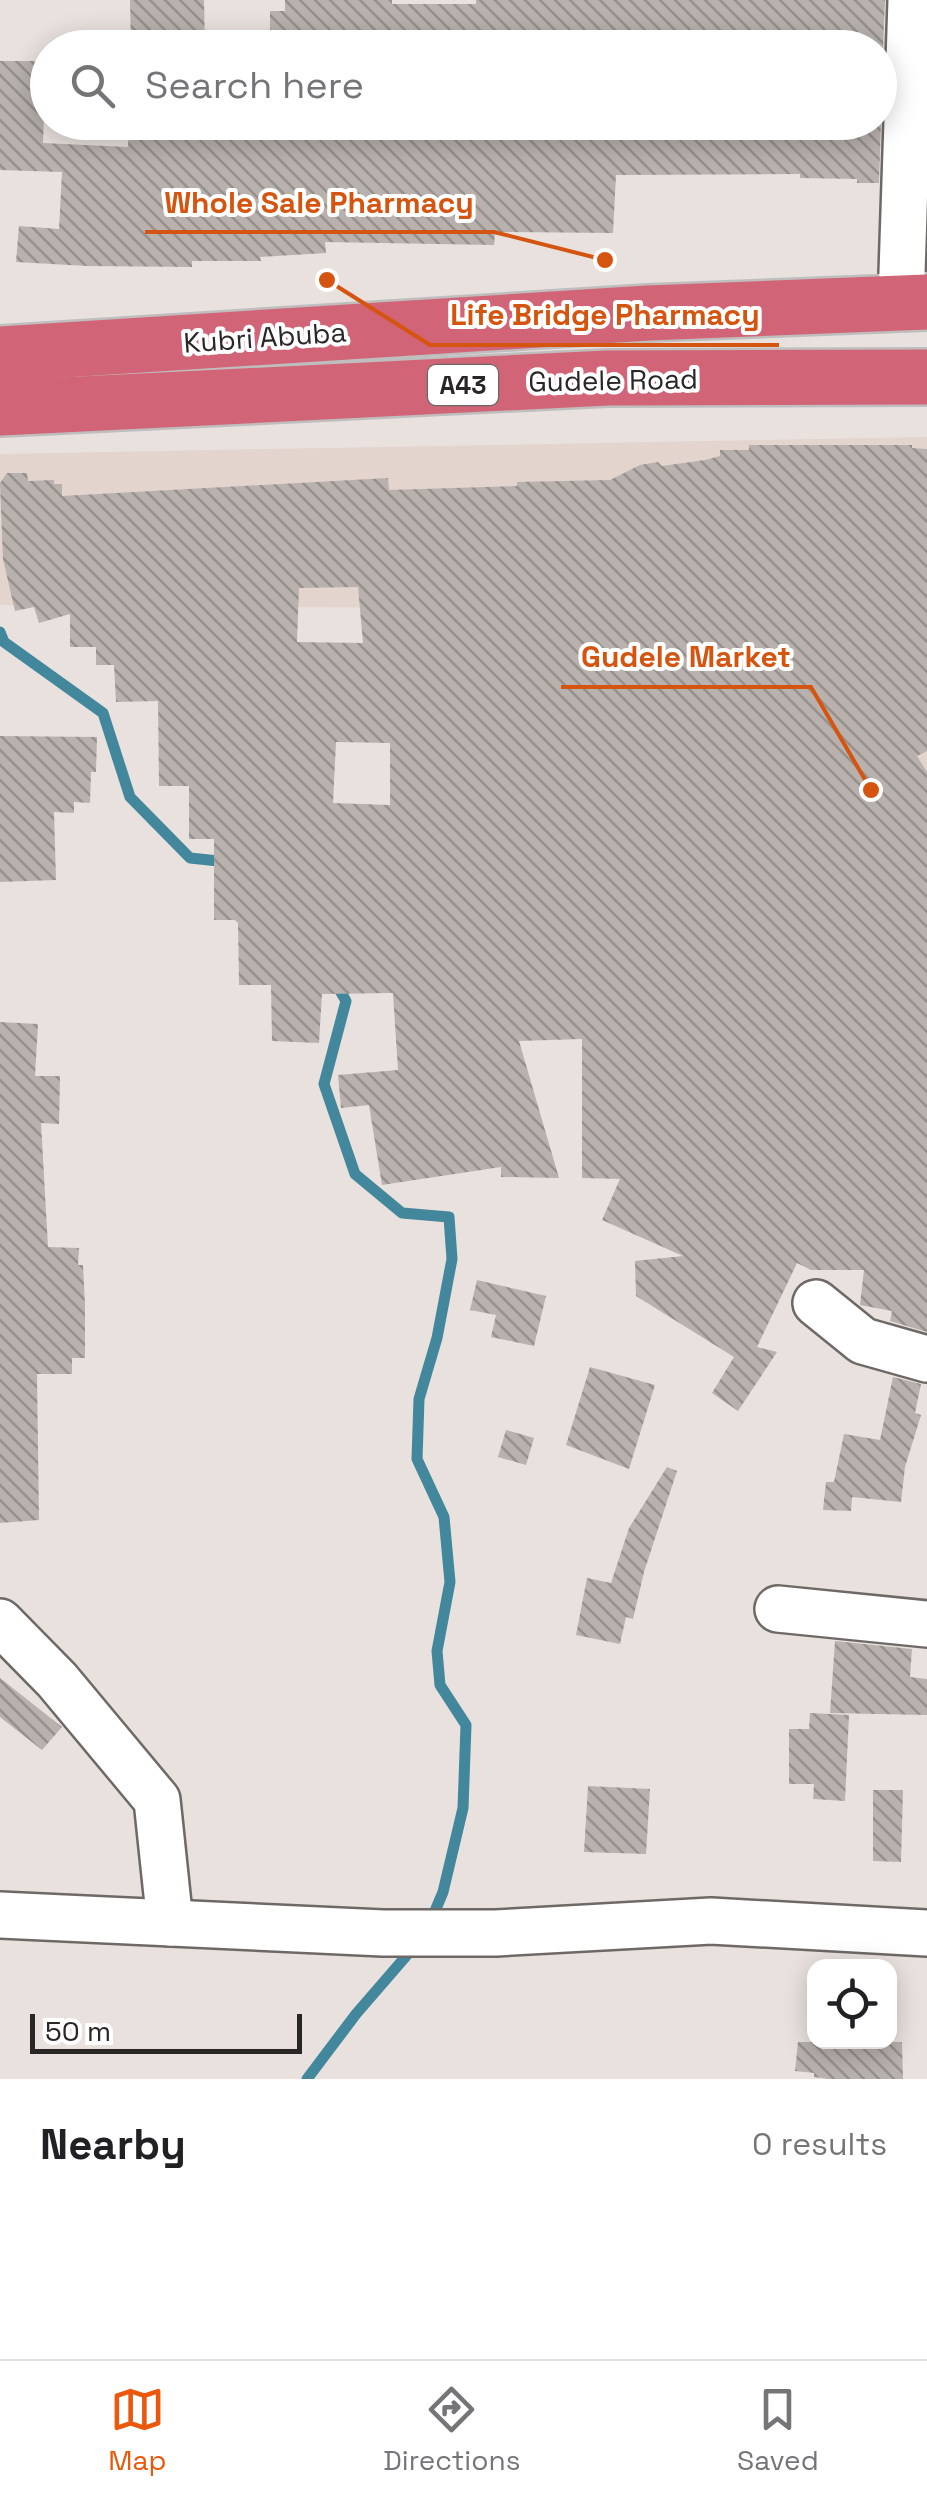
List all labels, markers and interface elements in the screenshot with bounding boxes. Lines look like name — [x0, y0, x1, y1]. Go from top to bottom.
search box — [30, 30, 897, 140]
icon: search — [65, 58, 120, 113]
text: Search here — [145, 61, 364, 109]
callout: Whole Sale Pharmacy — [145, 172, 494, 232]
text: Whole Sale Pharmacy — [164, 183, 474, 222]
callout: Life Bridge Pharmacy — [430, 285, 779, 345]
text: Life Bridge Pharmacy — [450, 295, 760, 334]
street label: Kubri Abuba — [182, 313, 348, 361]
street label: Gudele Road — [528, 361, 698, 399]
road number: A43 — [428, 365, 498, 405]
callout: Gudele Market — [561, 627, 811, 687]
text: Gudele Market — [581, 637, 791, 676]
map controls — [807, 1959, 897, 2049]
button: locate — [807, 1959, 897, 2049]
scale bar — [30, 2009, 302, 2054]
text: 50 m — [45, 2013, 111, 2049]
text: Nearby — [40, 2118, 186, 2171]
text: 0 results — [752, 2124, 887, 2164]
tab: Map — [108, 2382, 167, 2478]
tab: Directions — [383, 2382, 520, 2478]
tab: Saved — [737, 2382, 819, 2478]

